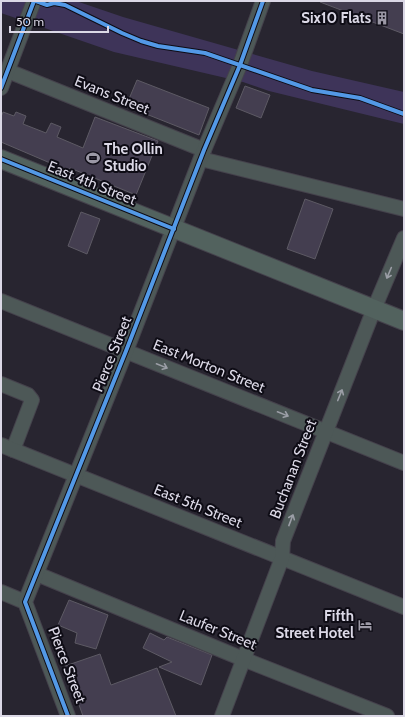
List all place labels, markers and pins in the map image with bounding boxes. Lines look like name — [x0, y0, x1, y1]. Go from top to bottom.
place label: Six10 Flats — [301, 9, 371, 27]
building icon: Six10 Flats — [374, 10, 390, 26]
place label: The Ollin Studio — [104, 140, 163, 175]
sports icon: The Ollin Studio — [85, 150, 101, 166]
place label: Fifth Street Hotel — [275, 607, 354, 642]
hotel icon: Fifth Street Hotel — [357, 617, 373, 633]

